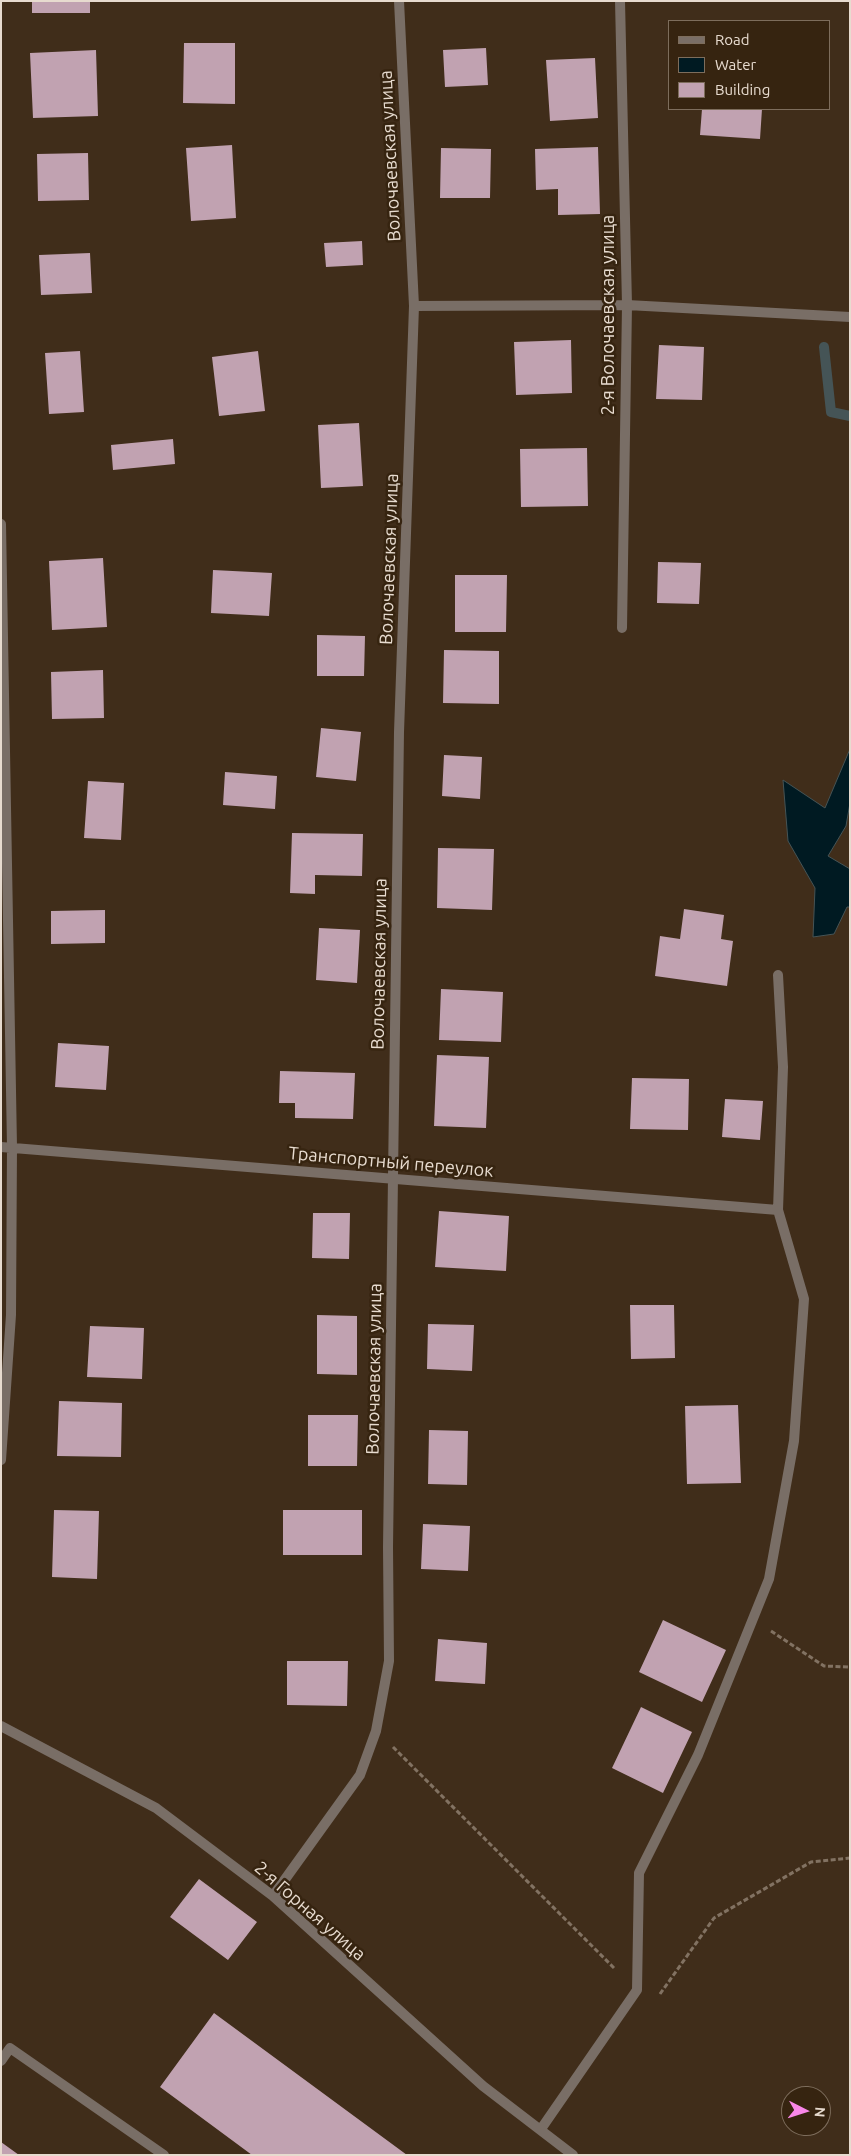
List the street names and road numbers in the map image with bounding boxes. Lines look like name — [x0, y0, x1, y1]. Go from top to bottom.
street label: Волочаевская улица — [375, 70, 405, 242]
street label: 2-я Волочаевская улица — [597, 215, 619, 415]
street label: Волочаевская улица — [375, 473, 403, 645]
street label: Волочаевская улица — [367, 878, 391, 1050]
street label: Транспортный переулок — [288, 1142, 494, 1182]
street label: Волочаевская улица — [362, 1283, 386, 1455]
street label: 2-я Горная улица — [250, 1857, 370, 1965]

